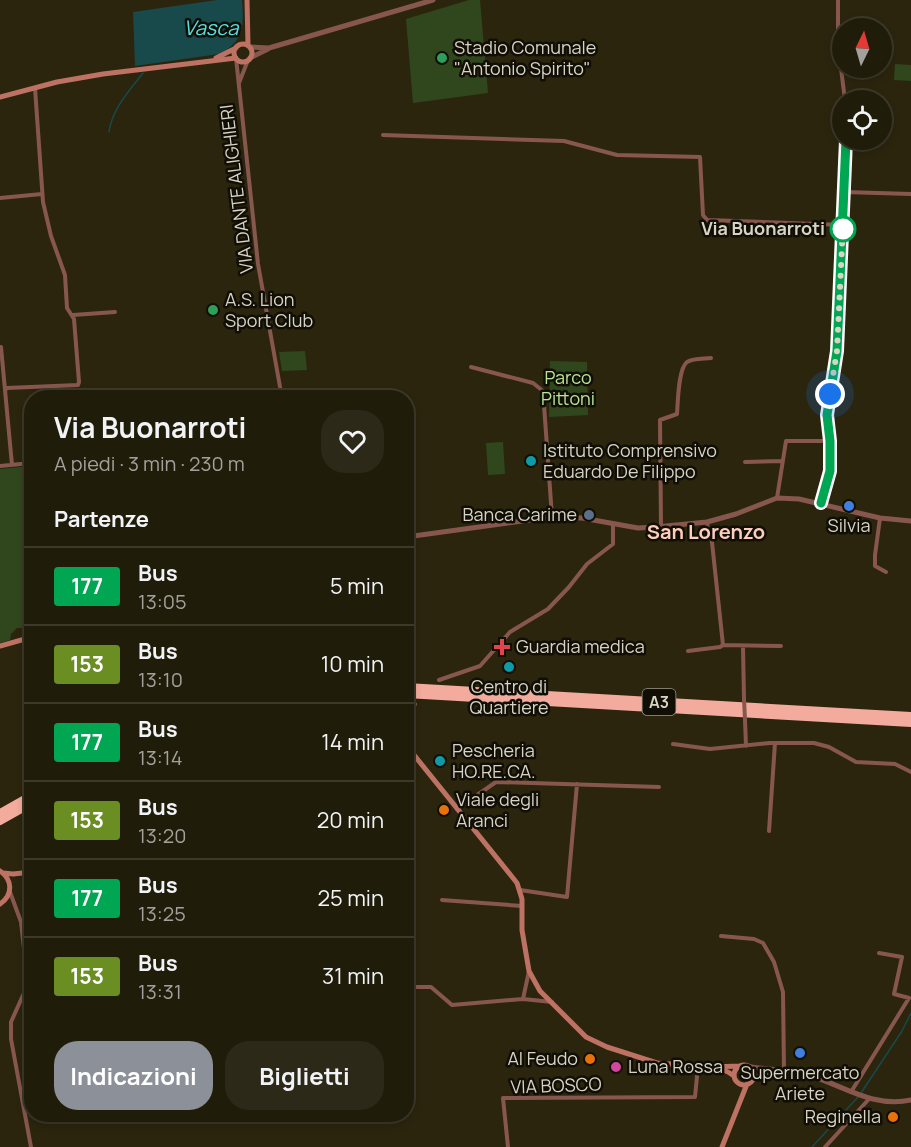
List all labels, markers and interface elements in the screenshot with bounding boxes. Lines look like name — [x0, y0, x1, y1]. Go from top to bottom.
water label: Vasca — [184, 14, 239, 41]
north arrow — [832, 18, 892, 78]
map controls — [832, 18, 892, 150]
place label: Stadio Comunale "Antonio Spirito" — [454, 35, 596, 80]
marker: Stadio Comunale "Antonio Spirito" — [435, 51, 449, 65]
button: locate — [832, 90, 892, 150]
street label: VIA DANTE ALIGHIERI — [214, 103, 258, 275]
place label: Via Buonarroti — [701, 216, 825, 240]
marker: Via Buonarroti — [830, 216, 856, 242]
place label: A.S. Lion Sport Club — [225, 287, 313, 332]
marker: A.S. Lion Sport Club — [206, 303, 220, 317]
park label: Parco Pittoni — [541, 365, 595, 410]
your location — [815, 379, 845, 409]
text: Via Buonarroti — [54, 408, 246, 446]
button: heart — [321, 410, 384, 473]
place label: Istituto Comprensivo Eduardo De Filippo — [543, 438, 717, 483]
text: A piedi · 3 min · 230 m — [54, 450, 245, 477]
marker: Istituto Comprensivo Eduardo De Filippo — [524, 454, 538, 468]
marker: Silvia — [842, 499, 856, 513]
place label: Banca Carime — [463, 502, 577, 526]
text: Partenze — [54, 504, 149, 534]
marker: Banca Carime — [582, 508, 596, 522]
place label: Silvia — [828, 513, 870, 537]
district label: San Lorenzo — [647, 518, 765, 545]
text: Bus — [138, 558, 178, 588]
text: 5 min — [330, 571, 384, 601]
text: 177 — [71, 572, 103, 600]
text: 13:05 — [138, 588, 187, 615]
place label: Guardia medica — [516, 634, 645, 658]
text: Bus — [138, 636, 178, 666]
marker: Guardia medica — [493, 638, 511, 656]
text: 10 min — [321, 649, 384, 679]
text: 153 — [70, 650, 104, 678]
marker: Centro di Quartiere — [502, 660, 516, 674]
text: 13:10 — [138, 666, 183, 693]
place label: Centro di Quartiere — [470, 674, 548, 719]
road number: A3 — [642, 689, 676, 715]
text: Bus — [138, 714, 178, 744]
text: 14 min — [321, 727, 384, 757]
text: 177 — [71, 728, 103, 756]
place label: Pescheria HO.RE.CA. — [452, 738, 536, 783]
text: 13:14 — [138, 744, 182, 771]
marker: Pescheria HO.RE.CA. — [433, 754, 447, 768]
place label: Viale degli Aranci — [456, 787, 539, 832]
text: Bus — [138, 792, 178, 822]
marker: Viale degli Aranci — [437, 803, 451, 817]
text: 20 min — [317, 805, 384, 835]
text: 153 — [70, 806, 104, 834]
text: 13:20 — [138, 822, 186, 849]
text: Bus — [138, 870, 178, 900]
text: 25 min — [317, 883, 384, 913]
text: 177 — [71, 884, 103, 912]
text: 13:25 — [138, 900, 186, 927]
text: Bus — [138, 948, 178, 978]
text: 31 min — [322, 961, 384, 991]
text: 153 — [70, 962, 104, 990]
text: 13:31 — [138, 978, 182, 1005]
button: Indicazioni — [54, 1041, 213, 1110]
button: Biglietti — [225, 1041, 384, 1110]
place label: Al Feudo — [507, 1046, 578, 1070]
marker: Supermercato Ariete — [793, 1046, 807, 1060]
marker: Al Feudo — [583, 1052, 597, 1066]
place label: Luna Rossa — [628, 1054, 723, 1078]
marker: Luna Rossa — [609, 1060, 623, 1074]
place label: Supermercato Ariete — [741, 1060, 859, 1105]
street label: VIA BOSCO — [510, 1071, 602, 1099]
place label: Reginella — [805, 1104, 881, 1128]
marker: Reginella — [886, 1110, 900, 1124]

